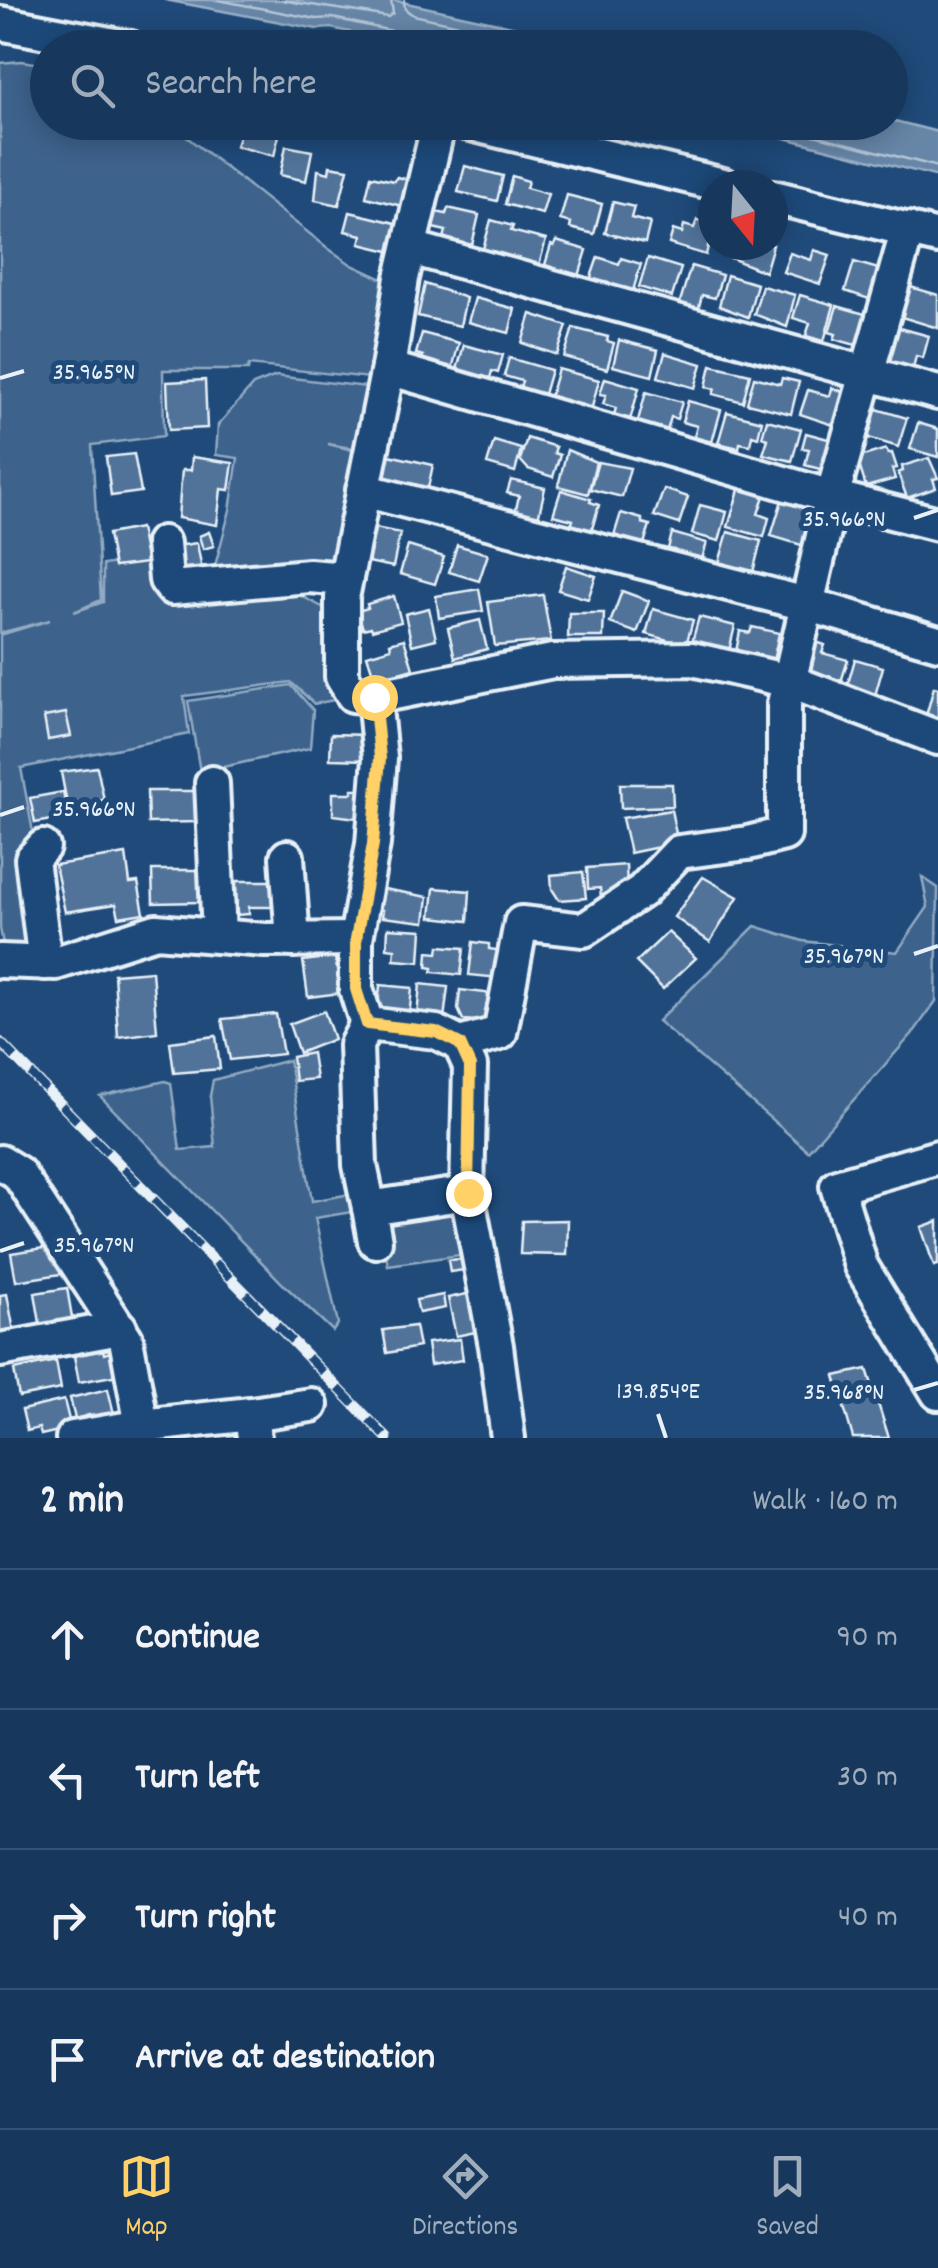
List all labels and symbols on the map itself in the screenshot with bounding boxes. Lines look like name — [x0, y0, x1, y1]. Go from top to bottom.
north arrow — [698, 170, 788, 260]
text: 35.965°N — [53, 356, 135, 392]
text: 35.966°N — [802, 503, 886, 539]
route start — [352, 675, 398, 721]
text: 35.966°N — [52, 793, 136, 829]
text: 35.967°N — [804, 940, 884, 976]
route end — [446, 1171, 492, 1217]
text: 35.967°N — [54, 1229, 134, 1265]
text: 139.854°E — [616, 1375, 700, 1411]
text: 35.968°N — [804, 1376, 884, 1412]

